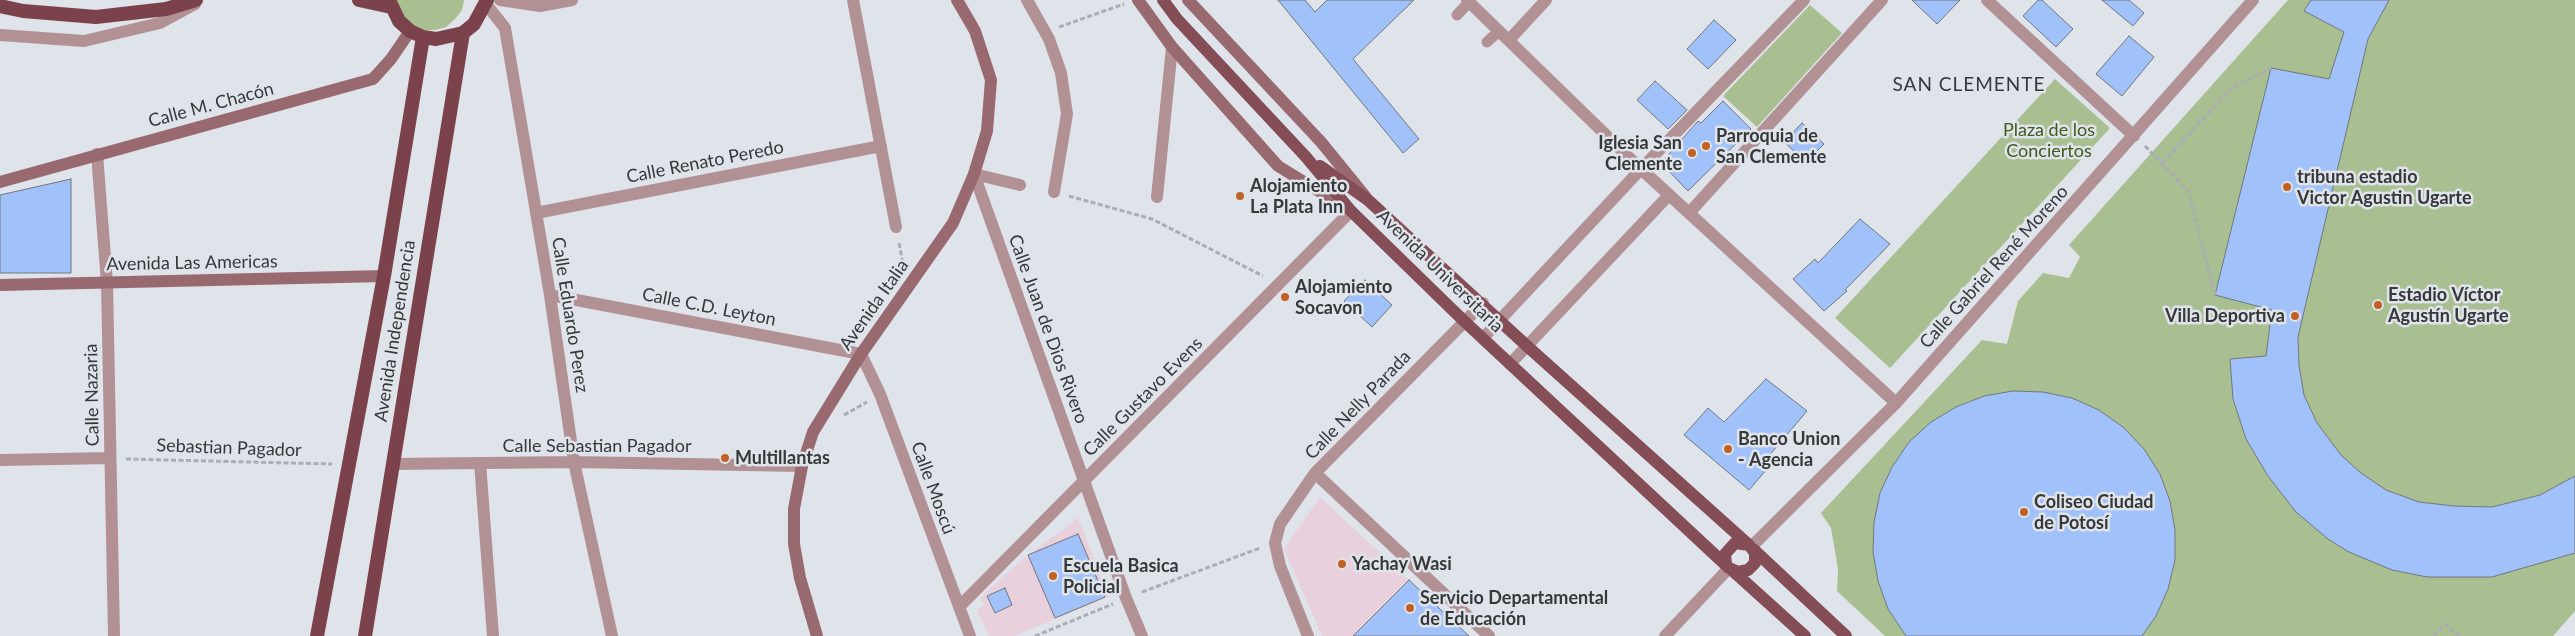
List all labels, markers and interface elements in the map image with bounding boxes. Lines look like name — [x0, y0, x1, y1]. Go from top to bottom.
district label: SAN CLEMENTE — [1891, 74, 2047, 96]
street label: Calle M. Chacón — [146, 78, 276, 132]
park label: Plaza de los Conciertos — [2003, 119, 2095, 162]
place label: Parroquia de San Clemente — [1716, 125, 1826, 168]
place label: Iglesia San Clemente — [1598, 132, 1682, 174]
street label: Calle Renato Peredo — [625, 136, 785, 188]
marker: Parroquia de San Clemente — [1700, 140, 1712, 152]
marker: Iglesia San Clemente — [1686, 147, 1698, 159]
place label: tribuna estadio Victor Agustin Ugarte — [2297, 166, 2472, 208]
place label: Alojamiento La Plata Inn — [1250, 175, 1347, 218]
street label: Calle Gabriel René Moreno — [1915, 181, 2073, 353]
marker: tribuna estadio Victor Agustin Ugarte — [2281, 181, 2293, 193]
marker: Alojamiento La Plata Inn — [1234, 190, 1246, 202]
street label: Avenida Universitaria — [1372, 205, 1508, 337]
street label: Calle Juan de Dios Rivero — [1004, 232, 1092, 426]
street label: Calle Eduardo Perez — [547, 236, 593, 394]
street label: Avenida Independencia — [370, 239, 420, 423]
street label: Avenida Las Americas — [106, 251, 278, 275]
street label: Avenida Italia — [835, 256, 913, 354]
place label: Alojamiento Socavon — [1295, 276, 1392, 318]
street label: Calle C.D. Leyton — [640, 283, 778, 331]
place label: Estadio Víctor Agustín Ugarte — [2388, 284, 2509, 326]
marker: Alojamiento Socavon — [1279, 291, 1291, 303]
marker: Estadio Víctor Agustín Ugarte — [2372, 299, 2384, 311]
place label: Villa Deportiva — [2165, 305, 2285, 327]
marker: Villa Deportiva — [2289, 310, 2301, 322]
street label: Calle Gustavo Evens — [1079, 333, 1207, 461]
street label: Calle Nazaria — [80, 343, 104, 447]
street label: Calle Nelly Parada — [1301, 346, 1415, 464]
place label: Banco Union - Agencia — [1738, 428, 1841, 470]
street label: Sebastian Pagador — [156, 435, 302, 461]
street label: Calle Sebastian Pagador — [503, 435, 691, 457]
street label: Calle Moscú — [906, 439, 960, 537]
marker: Banco Union - Agencia — [1722, 443, 1734, 455]
place label: Multillantas — [735, 447, 830, 469]
marker: Multillantas — [719, 452, 731, 464]
place label: Coliseo Ciudad de Potosí — [2034, 491, 2154, 534]
marker: Coliseo Ciudad de Potosí — [2018, 506, 2030, 518]
place label: Yachay Wasi — [1352, 553, 1452, 575]
place label: Escuela Basica Policial — [1063, 555, 1179, 598]
marker: Yachay Wasi — [1336, 558, 1348, 570]
marker: Escuela Basica Policial — [1047, 570, 1059, 582]
place label: Servicio Departamental de Educación — [1420, 587, 1608, 630]
marker: Servicio Departamental de Educación — [1404, 602, 1416, 614]

